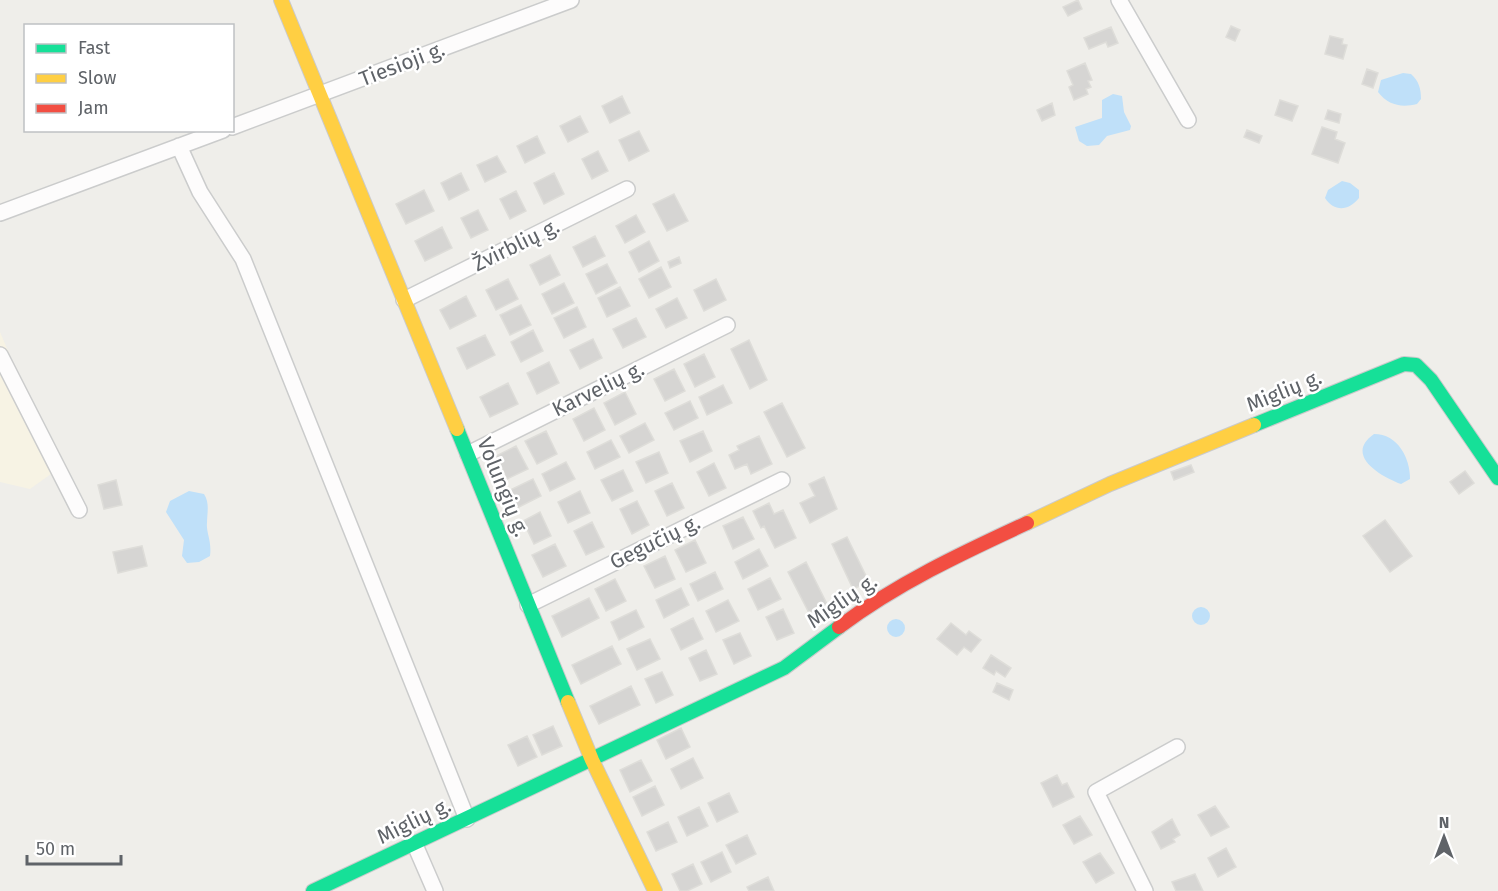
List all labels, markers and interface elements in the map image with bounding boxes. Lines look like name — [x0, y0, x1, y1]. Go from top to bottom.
legend — [24, 24, 234, 132]
street label: Tiesioji g. — [356, 36, 448, 92]
text: Fast — [78, 37, 111, 59]
text: Slow — [78, 67, 117, 89]
text: Jam — [78, 97, 109, 119]
street label: Žvirblių g. — [468, 213, 564, 277]
street label: Karvelių g. — [548, 356, 648, 422]
street label: Miglių g. — [1242, 364, 1326, 418]
street label: Volungių g. — [471, 434, 535, 540]
street label: Gegučių g. — [606, 509, 704, 575]
street label: Miglių g. — [802, 568, 882, 634]
street label: Miglių g. — [373, 792, 455, 850]
north arrow — [1414, 807, 1474, 867]
text: N — [1439, 813, 1449, 832]
scale bar — [27, 828, 122, 866]
text: 50 m — [36, 838, 75, 860]

